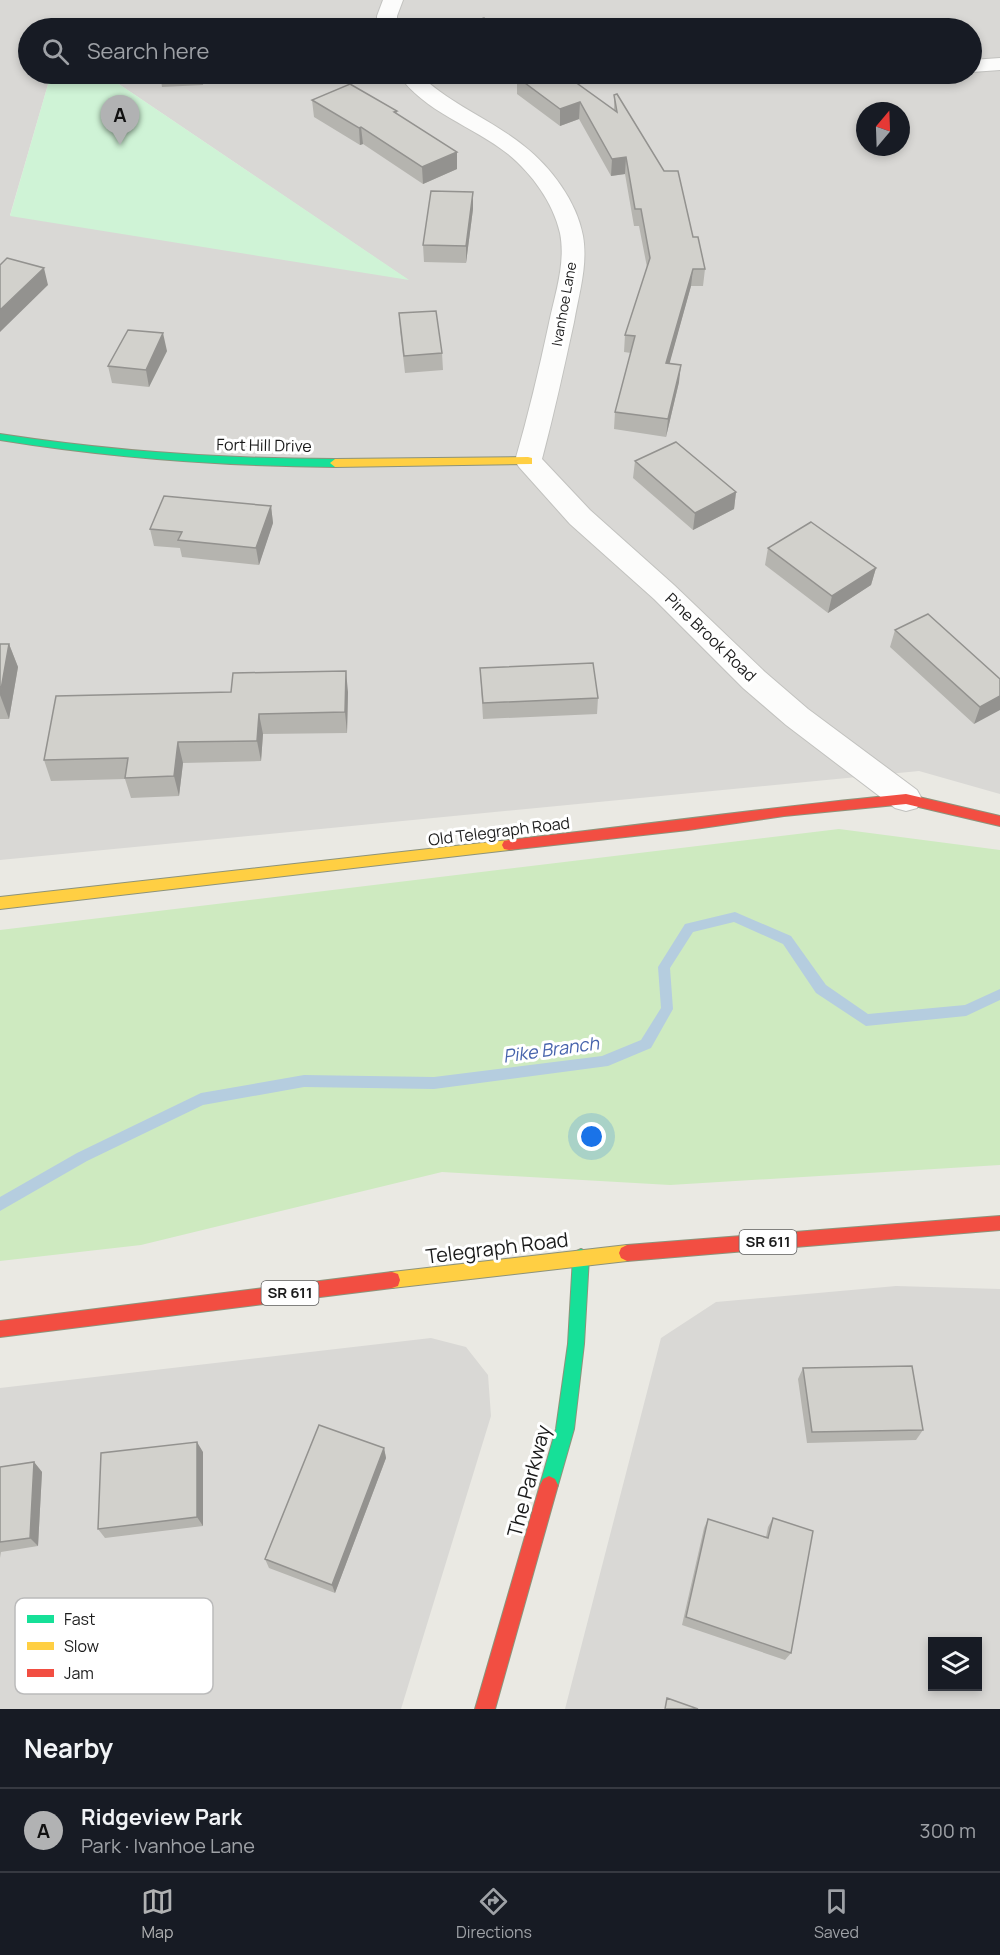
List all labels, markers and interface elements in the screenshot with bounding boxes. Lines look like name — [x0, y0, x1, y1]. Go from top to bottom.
search box — [18, 18, 982, 84]
icon: search — [39, 35, 72, 68]
text: Search here — [87, 36, 209, 66]
pin: A — [100, 96, 140, 145]
north arrow — [856, 102, 910, 156]
street label: Ivanhoe Lane — [547, 260, 580, 347]
street label: Fort Hill Drive — [216, 433, 312, 457]
street label: Pine Brook Road — [661, 588, 761, 686]
street label: Old Telegraph Road — [427, 811, 571, 851]
water label: Pike Branch — [501, 1030, 602, 1068]
your location — [577, 1122, 606, 1151]
street label: Telegraph Road — [424, 1225, 570, 1270]
road number: SR 611 — [740, 1230, 796, 1254]
road number: SR 611 — [262, 1281, 318, 1305]
street label: The Parkway — [501, 1421, 557, 1540]
legend — [15, 1598, 213, 1694]
text: Fast — [64, 1608, 95, 1630]
text: Slow — [64, 1635, 99, 1657]
map controls — [928, 1637, 982, 1691]
button: layers — [928, 1637, 982, 1691]
text: Jam — [64, 1662, 94, 1684]
text: Nearby — [24, 1730, 113, 1766]
text: Ridgeview Park — [81, 1802, 242, 1832]
text: A — [37, 1817, 50, 1844]
text: 300 m — [920, 1817, 976, 1844]
text: Park · Ivanhoe Lane — [81, 1832, 255, 1859]
tab: Map — [141, 1885, 174, 1943]
tab: Directions — [456, 1885, 532, 1943]
tab: Saved — [814, 1885, 859, 1943]

